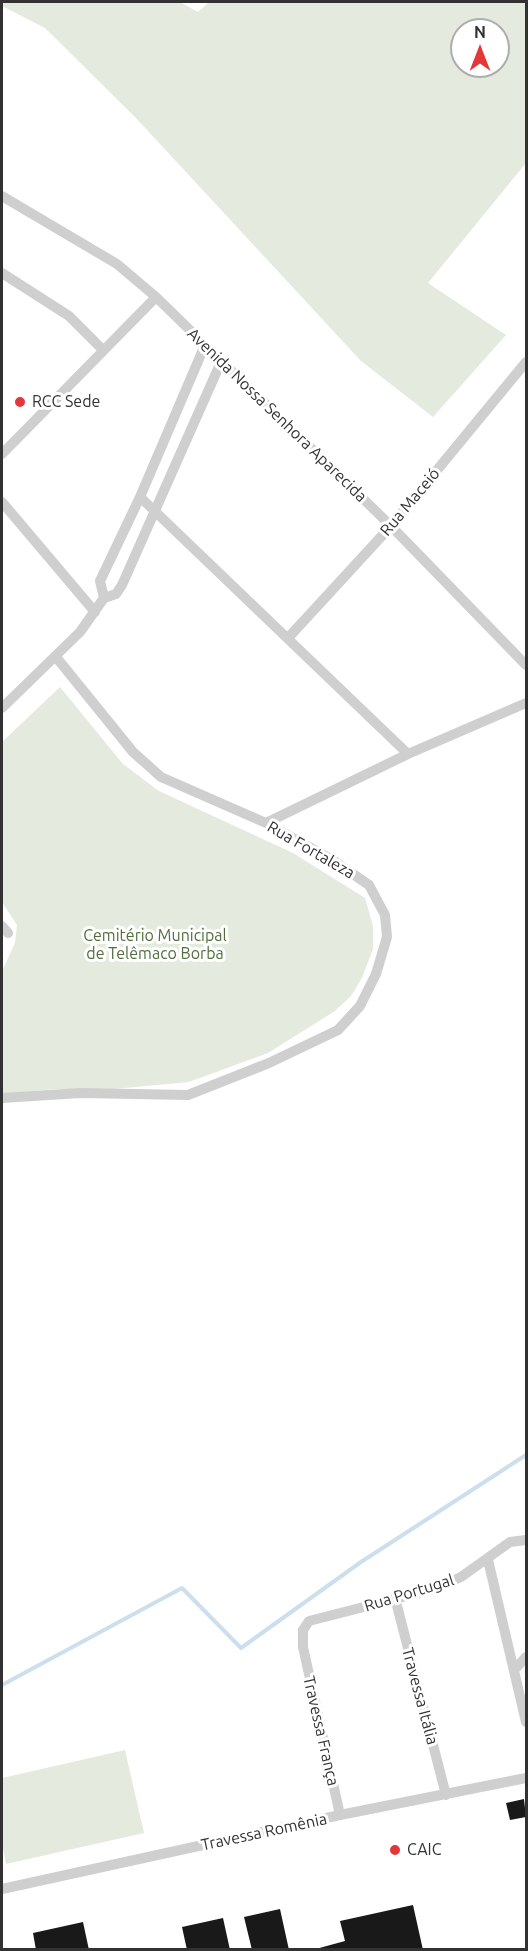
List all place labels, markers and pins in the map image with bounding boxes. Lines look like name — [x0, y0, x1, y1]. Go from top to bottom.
place label: RCC Sede — [32, 392, 100, 412]
marker: RCC Sede — [13, 395, 27, 409]
place label: CAIC — [407, 1840, 441, 1860]
marker: CAIC — [388, 1843, 402, 1857]

